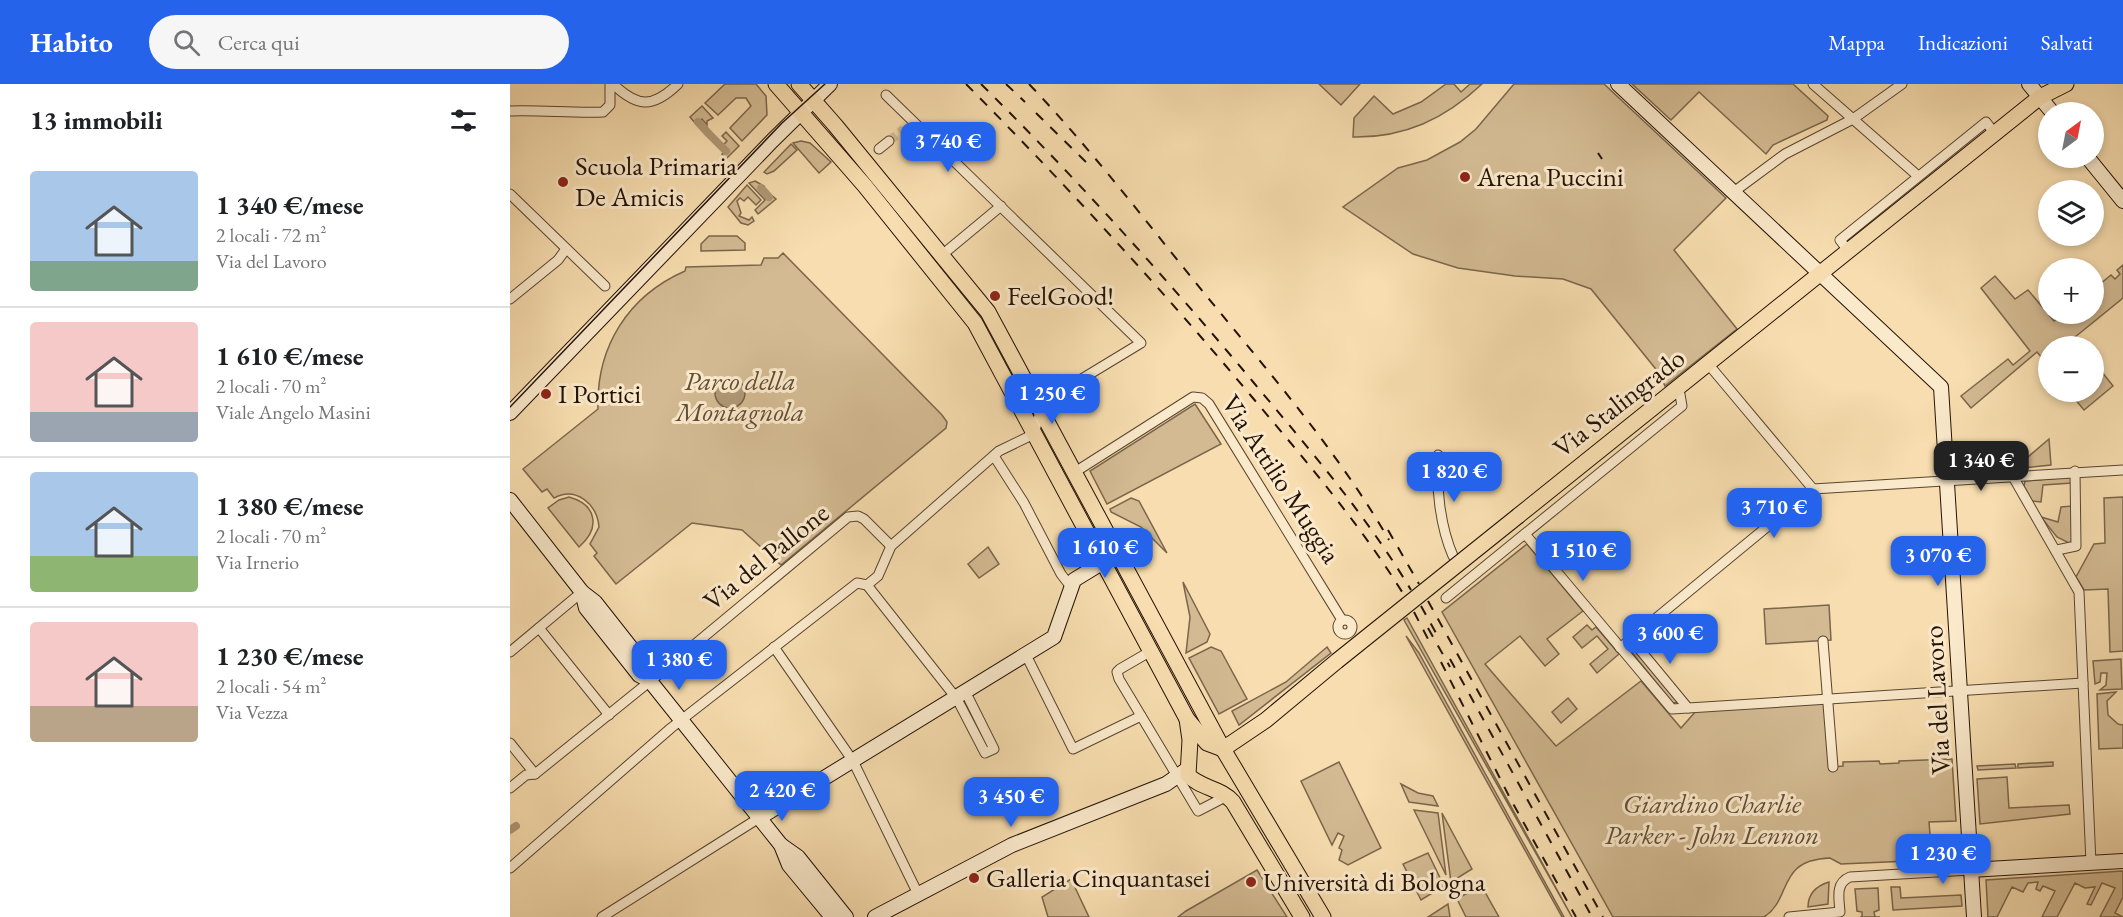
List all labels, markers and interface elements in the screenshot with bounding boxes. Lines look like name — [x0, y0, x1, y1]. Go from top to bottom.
search box — [149, 15, 569, 69]
text: Habito — [30, 24, 113, 60]
icon: search — [170, 26, 203, 59]
text: Cerca qui — [218, 28, 300, 57]
text: Mappa — [1828, 29, 1885, 56]
text: Indicazioni — [1918, 29, 2008, 56]
text: Salvati — [2041, 29, 2093, 56]
north arrow — [2038, 102, 2104, 168]
map controls — [2038, 102, 2104, 402]
text: 13 immobili — [30, 103, 163, 137]
icon: filters — [447, 104, 480, 137]
pin: 3 740 € — [893, 122, 1003, 173]
text: 3 740 € — [915, 128, 981, 154]
place label: Scuola Primaria De Amicis — [575, 148, 737, 214]
place label: Arena Puccini — [1476, 159, 1624, 194]
marker: Arena Puccini — [1458, 170, 1472, 184]
marker: Scuola Primaria De Amicis — [556, 175, 570, 189]
button: layers — [2038, 180, 2104, 246]
text: 1 340 €/mese — [216, 188, 364, 222]
icon: home — [78, 195, 150, 267]
text: 2 locali · 72 m² — [216, 222, 327, 248]
text: Via del Lavoro — [216, 248, 327, 274]
button: + — [2038, 258, 2104, 324]
place label: FeelGood! — [1007, 278, 1114, 313]
marker: FeelGood! — [988, 289, 1002, 303]
button: − — [2038, 336, 2104, 402]
text: 1 610 €/mese — [216, 339, 364, 373]
street label: Via Stalingrado — [1546, 340, 1692, 465]
icon: home — [78, 346, 150, 418]
park label: Parco della Montagnola — [674, 363, 804, 429]
text: 2 locali · 70 m² — [216, 373, 327, 399]
pin: 1 250 € — [997, 374, 1107, 425]
place label: I Portici — [558, 376, 642, 411]
text: 1 250 € — [1019, 380, 1085, 406]
marker: I Portici — [539, 387, 553, 401]
street label: Via Attilio Muggia — [1214, 388, 1349, 570]
text: Viale Angelo Masini — [216, 399, 371, 425]
pin: 1 340 € — [1926, 441, 2036, 492]
text: 1 340 € — [1948, 447, 2014, 473]
pin: 1 820 € — [1399, 452, 1509, 503]
text: 1 820 € — [1421, 458, 1487, 484]
pin: 3 710 € — [1719, 488, 1829, 539]
text: 1 380 €/mese — [216, 489, 364, 523]
text: 3 710 € — [1741, 494, 1807, 520]
street label: Via del Pallone — [696, 495, 836, 618]
icon: home — [78, 496, 150, 568]
text: 2 locali · 70 m² — [216, 523, 327, 549]
pin: 1 610 € — [1050, 528, 1160, 579]
pin: 1 510 € — [1528, 531, 1638, 582]
text: 1 610 € — [1072, 534, 1138, 560]
pin: 3 070 € — [1883, 536, 1993, 587]
text: 1 510 € — [1550, 537, 1616, 563]
text: 3 070 € — [1905, 542, 1971, 568]
text: Via Irnerio — [216, 549, 299, 575]
pin: 3 600 € — [1615, 614, 1725, 665]
text: 3 600 € — [1637, 620, 1703, 646]
street label: Via del Lavoro — [1915, 625, 1958, 776]
text: 1 230 €/mese — [216, 639, 364, 673]
pin: 1 380 € — [624, 640, 734, 691]
icon: home — [78, 646, 150, 718]
text: 1 380 € — [646, 646, 712, 672]
text: 2 locali · 54 m² — [216, 673, 327, 699]
text: Via Vezza — [216, 699, 288, 725]
pin: 2 420 € — [727, 771, 837, 822]
text: 2 420 € — [749, 777, 815, 803]
pin: 3 450 € — [956, 777, 1066, 828]
text: 3 450 € — [978, 783, 1044, 809]
park label: Giardino Charlie Parker - John Lennon — [1605, 786, 1819, 852]
pin: 1 230 € — [1888, 834, 1998, 885]
text: 1 230 € — [1910, 840, 1976, 866]
place label: Galleria Cinquantasei — [986, 860, 1211, 895]
place label: Università di Bologna — [1263, 864, 1486, 899]
marker: Galleria Cinquantasei — [967, 871, 981, 885]
marker: Università di Bologna — [1244, 875, 1258, 889]

